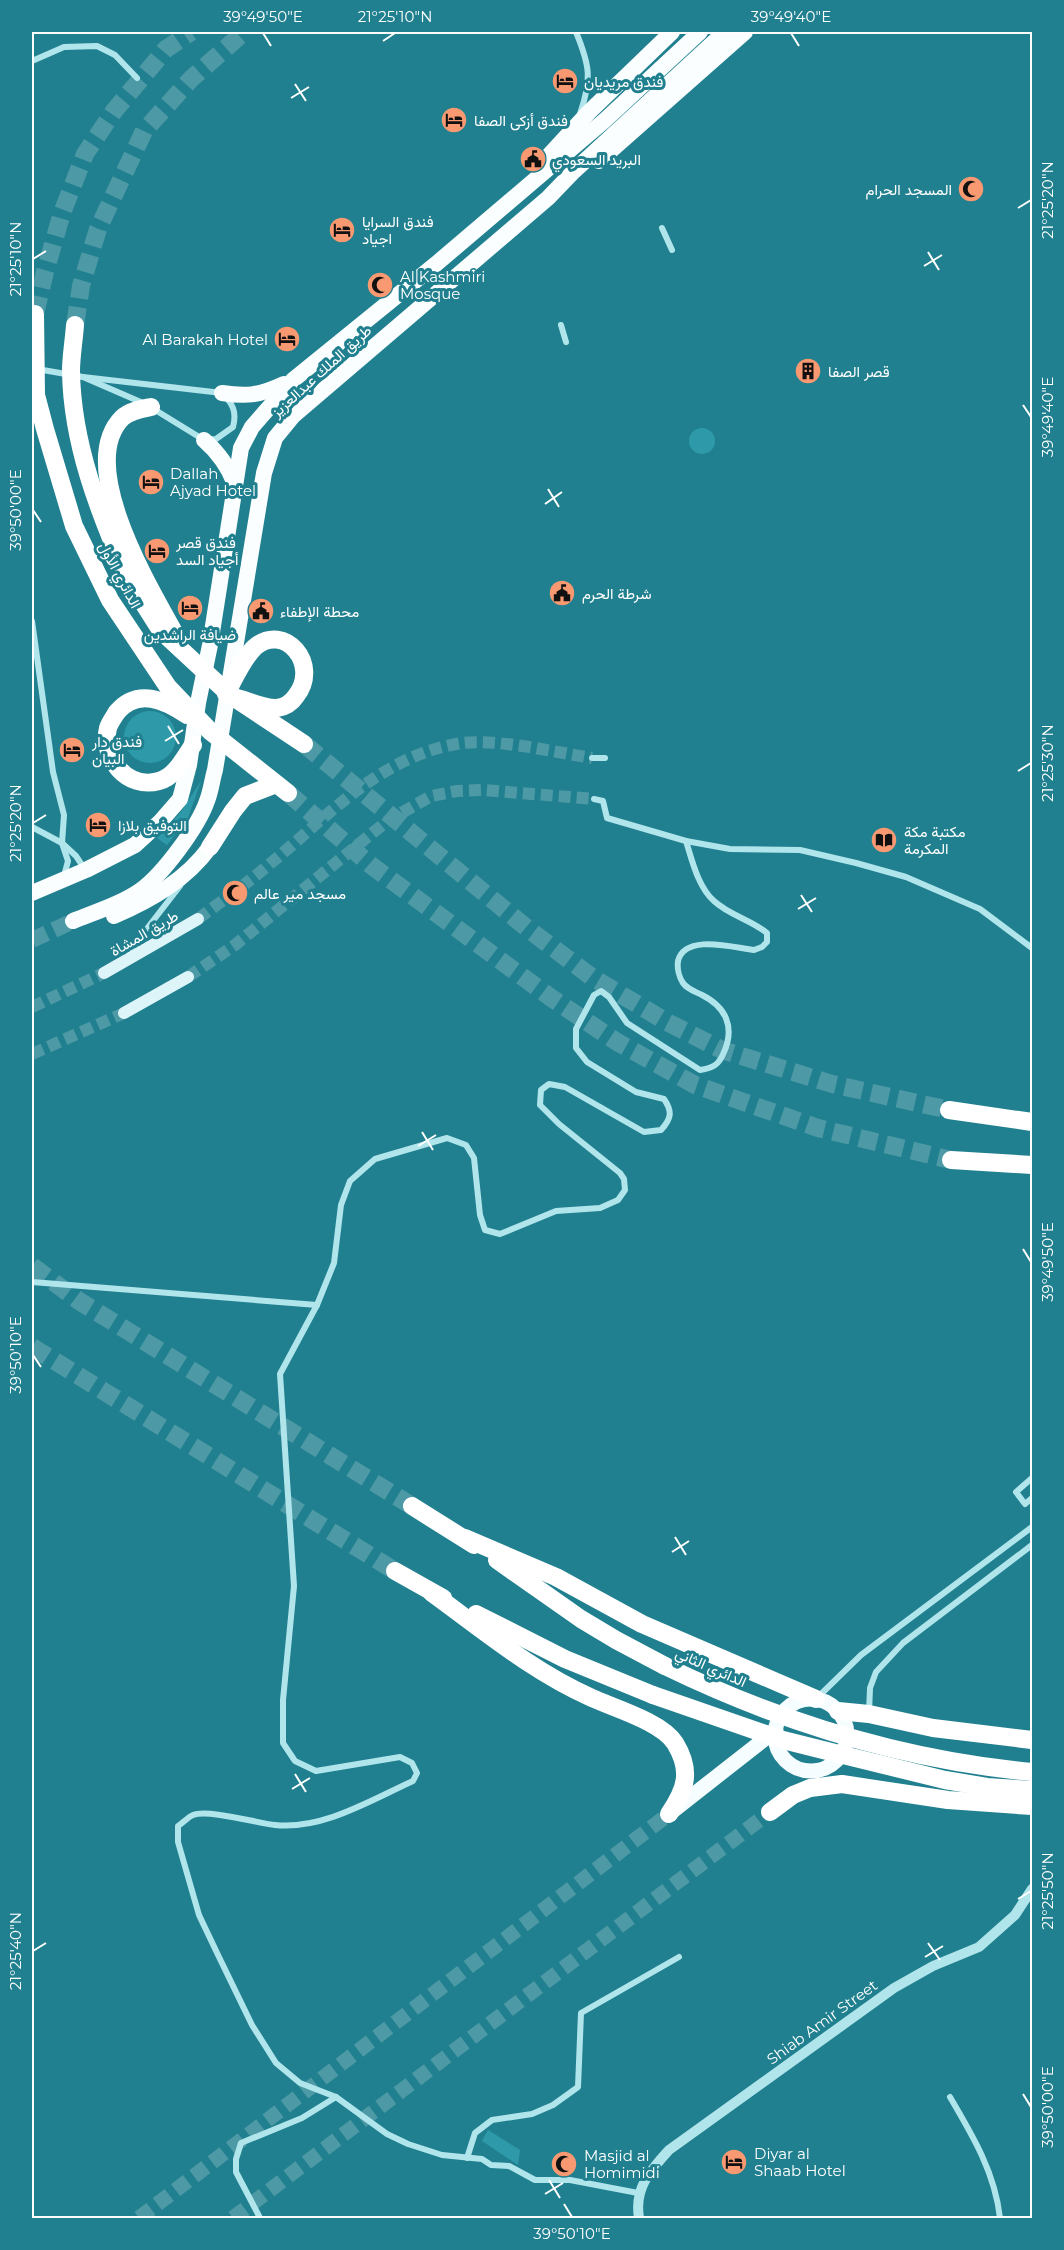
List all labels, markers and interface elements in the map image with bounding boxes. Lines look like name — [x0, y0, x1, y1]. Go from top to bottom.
text: 39°49'50"E — [223, 7, 303, 26]
text: 21°25'10"N — [358, 7, 432, 26]
text: 39°49'40"E — [751, 7, 831, 26]
hotel icon: فندق مريديان — [550, 66, 580, 96]
place label: فندق مريديان — [584, 72, 664, 91]
hotel icon: فندق أزكى الصفا — [439, 105, 469, 135]
place label: فندق أزكى الصفا — [474, 111, 568, 131]
public building icon: البريد السعودي — [518, 144, 548, 174]
place label: البريد السعودي — [552, 150, 641, 173]
text: 21°25'20"N — [1038, 161, 1057, 239]
mosque icon: المسجد الحرام — [956, 174, 986, 204]
place label: المسجد الحرام — [866, 180, 952, 200]
place label: فندق السرايا اجياد — [362, 212, 434, 248]
hotel icon: فندق السرايا اجياد — [327, 215, 357, 245]
text: 21°25'10"N — [6, 222, 25, 296]
place label: Al Kashmiri Mosque — [400, 267, 485, 303]
mosque icon: Al Kashmiri Mosque — [365, 270, 395, 300]
street label: طريق الملك عبدالعزيز — [266, 321, 376, 423]
hotel icon: Al Barakah Hotel — [272, 324, 302, 354]
place label: Al Barakah Hotel — [143, 330, 268, 349]
building icon: قصر الصفا — [793, 356, 823, 386]
place label: قصر الصفا — [828, 362, 890, 381]
text: 39°49'40"E — [1038, 377, 1057, 457]
place label: Dallah Ajyad Hotel — [170, 464, 256, 500]
hotel icon: Dallah Ajyad Hotel — [136, 467, 166, 497]
text: 39°50'00"E — [6, 469, 25, 551]
place label: فندق قصر أجياد السد — [175, 533, 239, 569]
hotel icon: فندق قصر أجياد السد — [142, 536, 172, 566]
street label: الدائري الأول — [91, 539, 145, 613]
public building icon: شرطة الحرم — [547, 578, 577, 608]
place label: شرطة الحرم — [582, 584, 652, 604]
hotel icon: ضيافة الراشدين — [175, 593, 205, 623]
public building icon: محطة الإطفاء — [246, 596, 276, 626]
place label: محطة الإطفاء — [280, 602, 359, 622]
place label: ضيافة الراشدين — [144, 625, 236, 645]
text: 21°25'30"N — [1038, 724, 1057, 802]
place label: فندق دار البيان — [91, 732, 142, 768]
hotel icon: فندق دار البيان — [57, 735, 87, 765]
text: 21°25'20"N — [6, 784, 25, 862]
hotel icon: التوفيق بلازا — [83, 810, 113, 840]
place label: التوفيق بلازا — [118, 816, 187, 836]
place label: مكتبة مكة المكرمة — [904, 822, 965, 858]
library icon: مكتبة مكة المكرمة — [869, 825, 899, 855]
mosque icon: مسجد مير عالم — [220, 878, 250, 908]
place label: مسجد مير عالم — [254, 884, 346, 904]
street label: طريق المشاة — [106, 906, 182, 961]
text: 39°49'50"E — [1038, 1222, 1057, 1302]
text: 39°50'10"E — [6, 1316, 25, 1394]
street label: الدائري الثاني — [671, 1643, 749, 1695]
text: 21°25'50"N — [1038, 1852, 1057, 1930]
text: 21°25'40"N — [6, 1912, 25, 1990]
street label: Shiab Amir Street — [763, 1975, 881, 2069]
text: 39°50'00"E — [1038, 2066, 1057, 2148]
place label: Diyar al Shaab Hotel — [754, 2144, 846, 2180]
place label: Masjid al Homimidi — [584, 2146, 660, 2182]
hotel icon: Diyar al Shaab Hotel — [719, 2147, 749, 2177]
mosque icon: Masjid al Homimidi — [549, 2149, 579, 2179]
text: 39°50'10"E — [533, 2224, 611, 2243]

